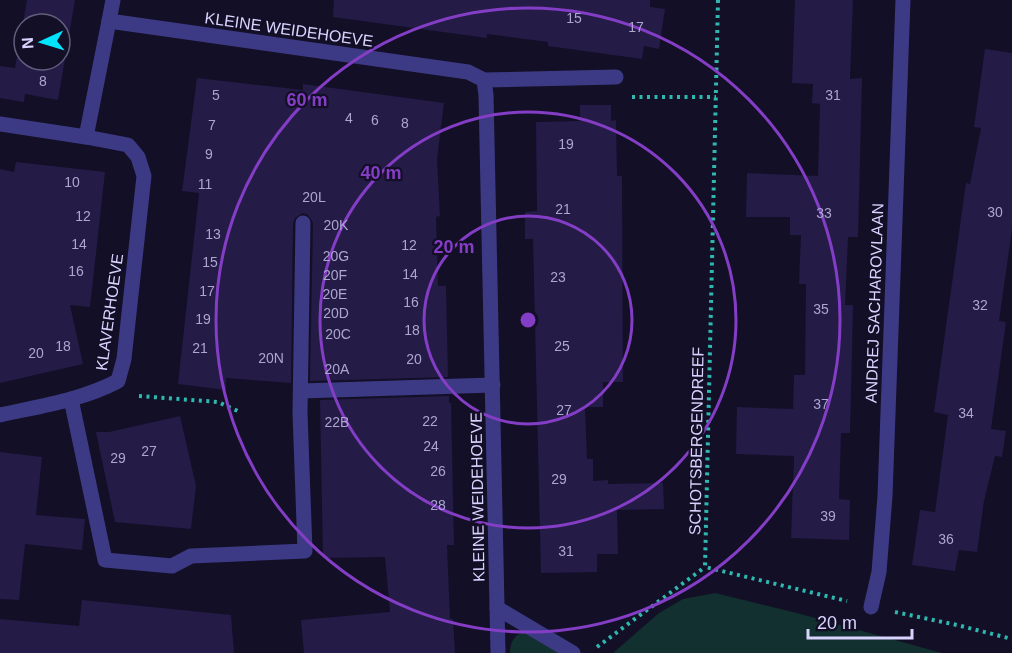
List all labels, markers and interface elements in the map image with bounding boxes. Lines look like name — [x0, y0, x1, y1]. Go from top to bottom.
street label: KLEINE WEIDEHOEVE — [204, 9, 374, 50]
house number: 15 — [566, 10, 582, 26]
north arrow — [12, 12, 72, 72]
house number: 17 — [628, 19, 644, 35]
text: N — [19, 37, 36, 49]
house number: 8 — [39, 73, 47, 89]
house number: 5 — [212, 87, 220, 103]
house number: 31 — [825, 87, 841, 103]
text: 60 m — [286, 90, 328, 110]
house number: 4 — [345, 110, 353, 126]
house number: 6 — [371, 112, 379, 128]
house number: 8 — [401, 115, 409, 131]
house number: 7 — [208, 117, 216, 133]
house number: 19 — [558, 136, 574, 152]
house number: 9 — [205, 146, 213, 162]
text: 40 m — [360, 163, 402, 183]
house number: 10 — [64, 174, 80, 190]
house number: 11 — [198, 176, 212, 192]
house number: 20L — [302, 189, 326, 205]
house number: 21 — [555, 201, 571, 217]
street label: ANDREJ SACHAROVLAAN — [863, 203, 886, 403]
house number: 30 — [987, 204, 1003, 220]
house number: 33 — [816, 205, 832, 221]
house number: 12 — [75, 208, 91, 224]
house number: 20K — [324, 217, 349, 233]
house number: 13 — [205, 226, 221, 242]
house number: 14 — [71, 236, 87, 252]
house number: 12 — [401, 237, 417, 253]
text: 20 m — [433, 237, 475, 257]
house number: 20G — [323, 248, 349, 264]
street label: KLAVERHOEVE — [93, 252, 126, 372]
house number: 15 — [202, 254, 218, 270]
house number: 16 — [68, 263, 84, 279]
house number: 14 — [402, 266, 418, 282]
house number: 20F — [323, 267, 347, 283]
house number: 23 — [550, 269, 566, 285]
house number: 17 — [199, 283, 215, 299]
house number: 20E — [323, 286, 347, 302]
house number: 16 — [403, 294, 419, 310]
house number: 32 — [972, 297, 988, 313]
house number: 35 — [813, 301, 829, 317]
house number: 20D — [323, 305, 349, 321]
centre of rings — [518, 310, 538, 330]
house number: 19 — [195, 311, 211, 327]
house number: 18 — [404, 322, 420, 338]
house number: 20C — [325, 326, 351, 342]
house number: 18 — [55, 338, 71, 354]
house number: 25 — [554, 338, 570, 354]
house number: 21 — [192, 340, 208, 356]
house number: 20 — [28, 345, 44, 361]
street label: SCHOTSBERGENDREEF — [686, 346, 707, 535]
house number: 20N — [258, 350, 284, 366]
house number: 20 — [406, 351, 422, 367]
house number: 20A — [325, 361, 350, 377]
house number: 37 — [813, 396, 829, 412]
house number: 27 — [556, 402, 572, 418]
house number: 34 — [958, 405, 974, 421]
street label: KLEINE WEIDEHOEVE — [468, 412, 487, 582]
house number: 22 — [422, 413, 438, 429]
house number: 22B — [325, 414, 349, 430]
house number: 24 — [423, 438, 439, 454]
house number: 27 — [141, 443, 157, 459]
house number: 29 — [110, 450, 126, 466]
house number: 26 — [430, 463, 446, 479]
house number: 29 — [551, 471, 567, 487]
house number: 28 — [430, 497, 446, 513]
house number: 39 — [820, 508, 836, 524]
house number: 36 — [938, 531, 954, 547]
house number: 31 — [558, 543, 574, 559]
scale bar — [808, 602, 912, 640]
text: 20 m — [817, 613, 857, 633]

